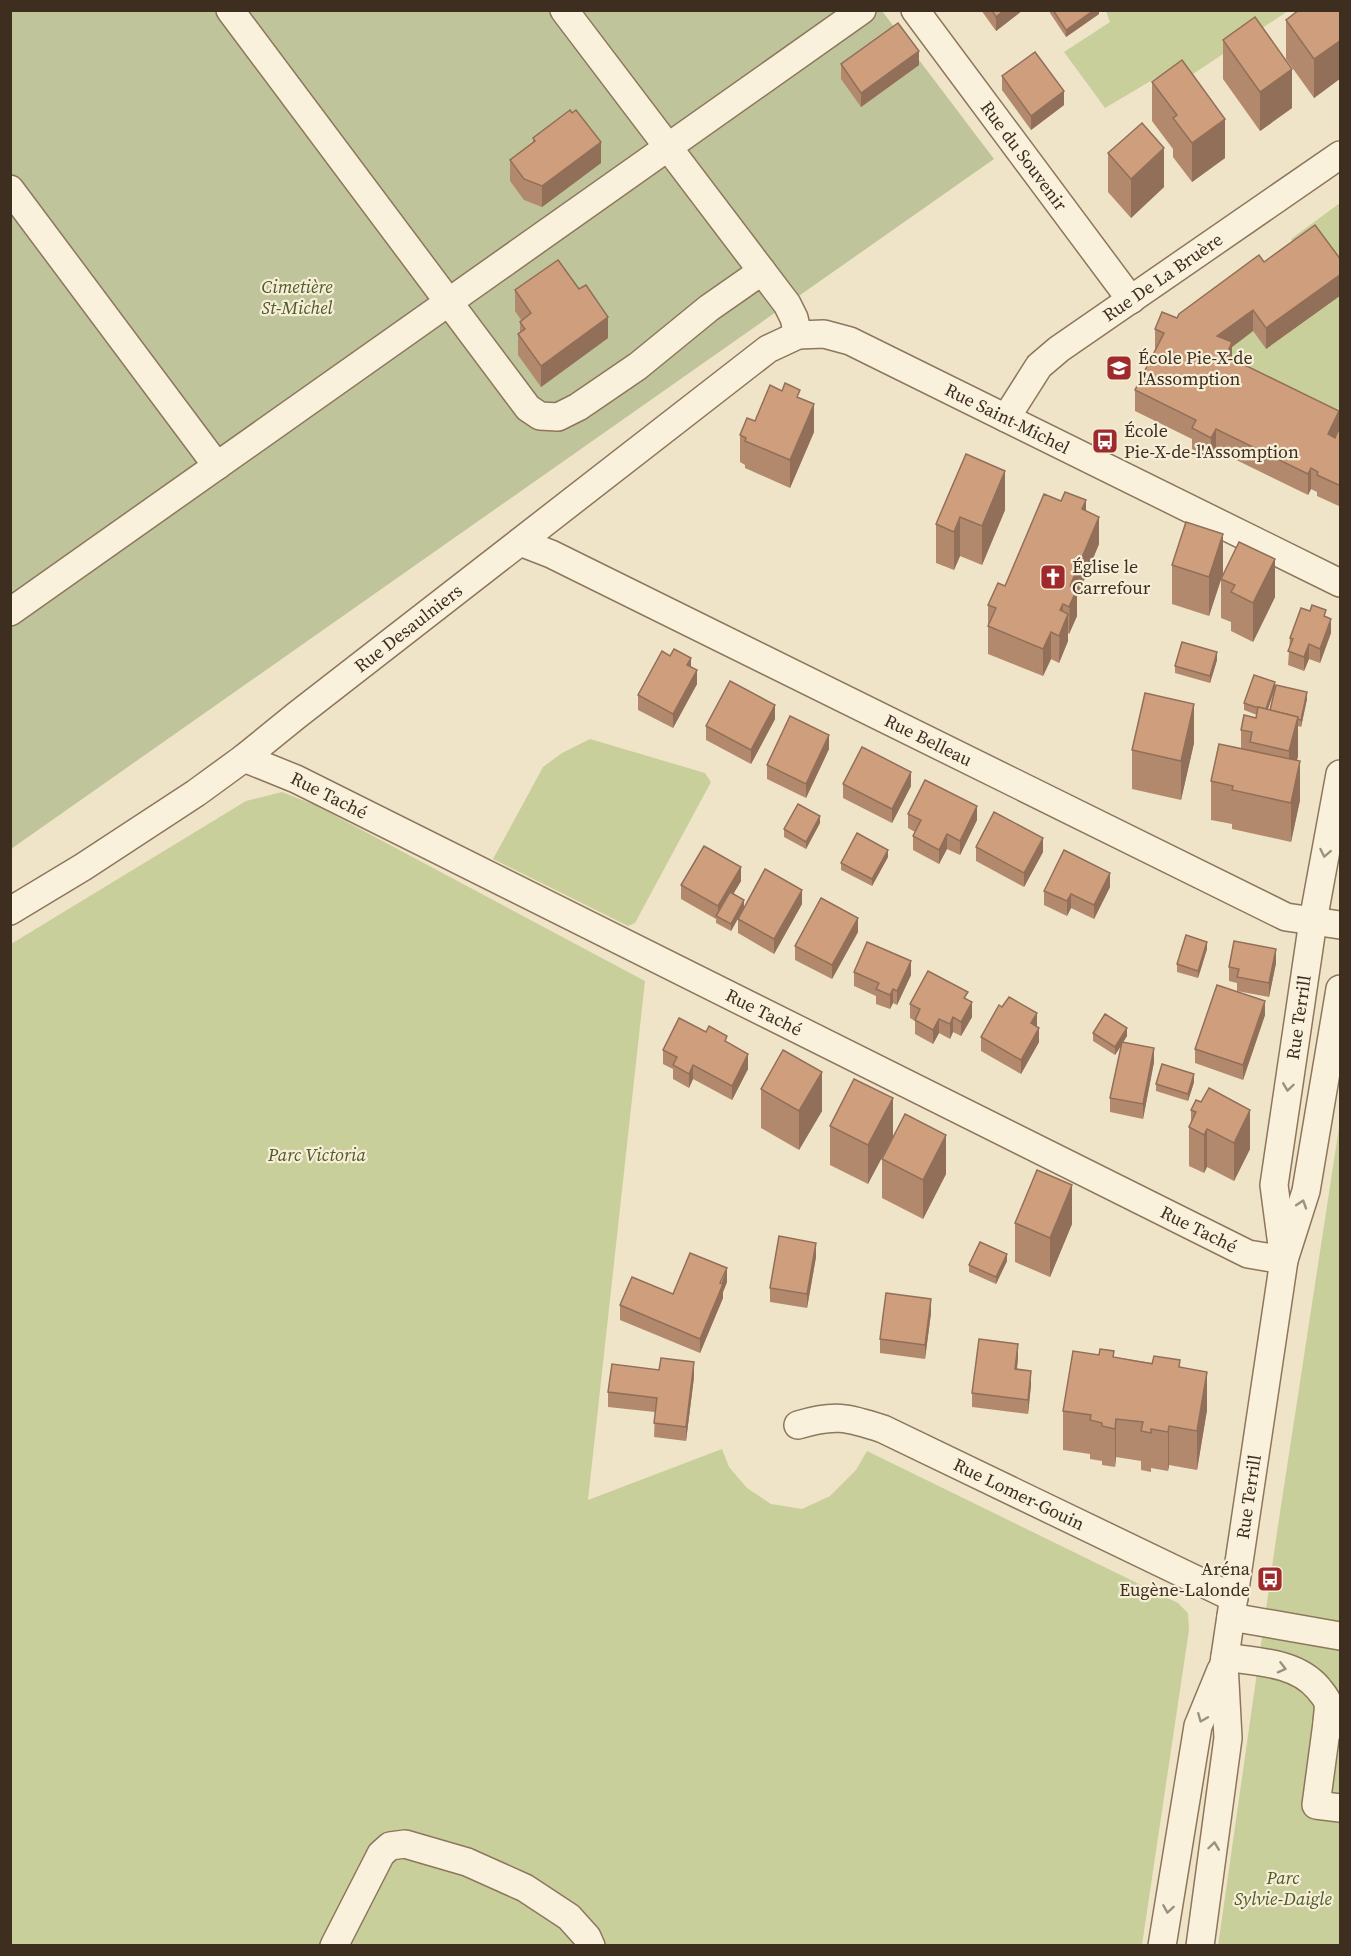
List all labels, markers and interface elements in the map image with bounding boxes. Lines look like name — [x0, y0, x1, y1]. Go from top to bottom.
street label: Rue du Souvenir — [975, 96, 1073, 216]
street label: Rue De La Bruère — [1098, 227, 1228, 327]
park label: Cimetière St-Michel — [261, 274, 333, 320]
place label: École Pie-X-de l'Assomption — [1138, 345, 1253, 391]
school or university icon: École Pie-X-de l'Assomption — [1104, 353, 1134, 383]
street label: Rue Saint-Michel — [941, 377, 1074, 460]
place label: École Pie-X-de-l'Assomption — [1124, 418, 1299, 464]
bus stop icon: École Pie-X-de-l'Assomption — [1090, 426, 1120, 456]
place label: Église le Carrefour — [1072, 554, 1151, 600]
church icon: Église le Carrefour — [1038, 562, 1068, 592]
street label: Rue Desaulniers — [349, 578, 468, 678]
street label: Rue Belleau — [880, 708, 977, 772]
street label: Rue Taché — [287, 765, 372, 825]
one-way arrow — [1320, 848, 1332, 857]
street label: Rue Terrill — [1280, 973, 1317, 1061]
street label: Rue Taché — [722, 982, 807, 1042]
one-way arrow — [1283, 1082, 1295, 1091]
park label: Parc Victoria — [267, 1142, 367, 1167]
street label: Rue Taché — [1156, 1199, 1242, 1259]
one-way arrow — [1295, 1199, 1307, 1210]
street label: Rue Lomer-Gouin — [949, 1452, 1089, 1536]
street label: Rue Terrill — [1230, 1453, 1267, 1541]
place label: Aréna Eugène-Lalonde — [1119, 1556, 1251, 1602]
bus stop icon: Aréna Eugène-Lalonde — [1255, 1564, 1285, 1594]
one-way arrow — [1277, 1660, 1287, 1673]
one-way arrow — [1197, 1711, 1209, 1722]
one-way arrow — [1207, 1841, 1219, 1851]
park label: Parc Sylvie-Daigle — [1234, 1865, 1332, 1911]
one-way arrow — [1162, 1904, 1175, 1914]

